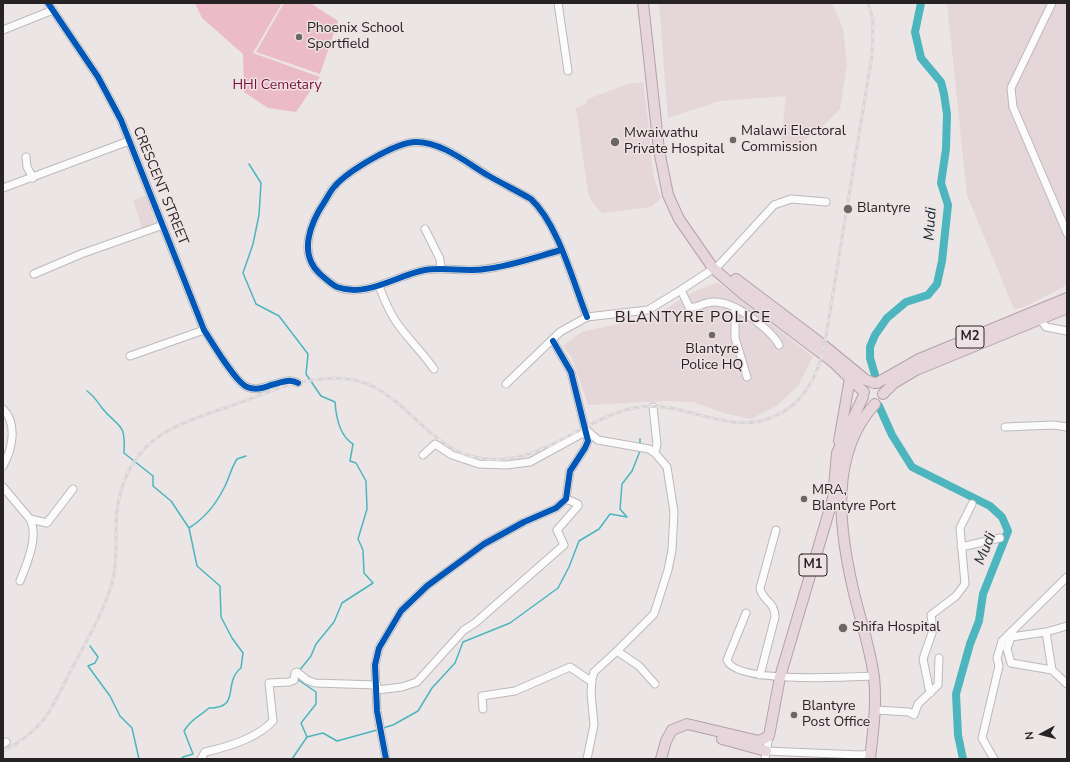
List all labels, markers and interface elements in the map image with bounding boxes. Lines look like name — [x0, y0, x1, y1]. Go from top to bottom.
place label: Phoenix School Sportfield — [307, 21, 404, 54]
marker: Phoenix School Sportfield — [294, 32, 304, 42]
park label: HHI Cemetary — [232, 78, 322, 94]
street label: CRESCENT STREET — [129, 124, 191, 248]
place label: Malawi Electoral Commission — [741, 124, 846, 156]
place label: Mwaiwathu Private Hospital — [624, 126, 724, 158]
marker: Malawi Electoral Commission — [728, 135, 738, 145]
marker: Mwaiwathu Private Hospital — [609, 136, 621, 148]
place label: Blantyre — [857, 201, 911, 217]
marker: Blantyre — [842, 203, 854, 215]
water label: Mudi — [921, 207, 941, 241]
district label: BLANTYRE POLICE — [615, 308, 771, 328]
road number: M2 — [956, 326, 984, 348]
marker: Blantyre Police HQ — [707, 330, 717, 340]
place label: Blantyre Police HQ — [681, 342, 743, 374]
place label: MRA, Blantyre Port — [812, 483, 896, 516]
marker: MRA, Blantyre Port — [799, 494, 809, 504]
water label: Mudi — [971, 530, 1001, 568]
road number: M1 — [799, 554, 827, 576]
place label: Shifa Hospital — [852, 620, 940, 636]
marker: Shifa Hospital — [837, 622, 849, 634]
place label: Blantyre Post Office — [802, 699, 870, 732]
marker: Blantyre Post Office — [789, 710, 799, 720]
north arrow — [1022, 714, 1062, 754]
text: N — [1022, 731, 1038, 741]

